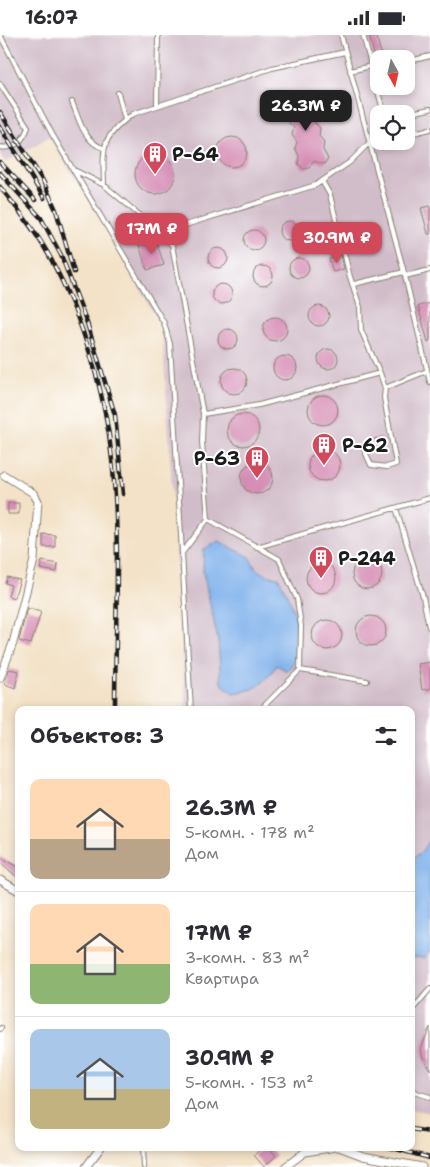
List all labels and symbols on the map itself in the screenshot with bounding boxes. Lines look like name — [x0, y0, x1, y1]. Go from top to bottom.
north arrow — [370, 50, 415, 95]
pin: 26.3M ₽ — [260, 89, 352, 132]
building icon: Р-64 — [142, 141, 168, 175]
place label: Р-64 — [172, 142, 219, 167]
pin: 17M ₽ — [117, 213, 187, 255]
pin: 30.9M ₽ — [291, 221, 383, 264]
building icon: Р-62 — [311, 432, 337, 466]
place label: Р-62 — [342, 433, 388, 458]
building icon: Р-63 — [244, 445, 270, 479]
place label: Р-63 — [194, 446, 240, 471]
building icon: Р-244 — [308, 545, 334, 579]
place label: Р-244 — [338, 546, 397, 571]

